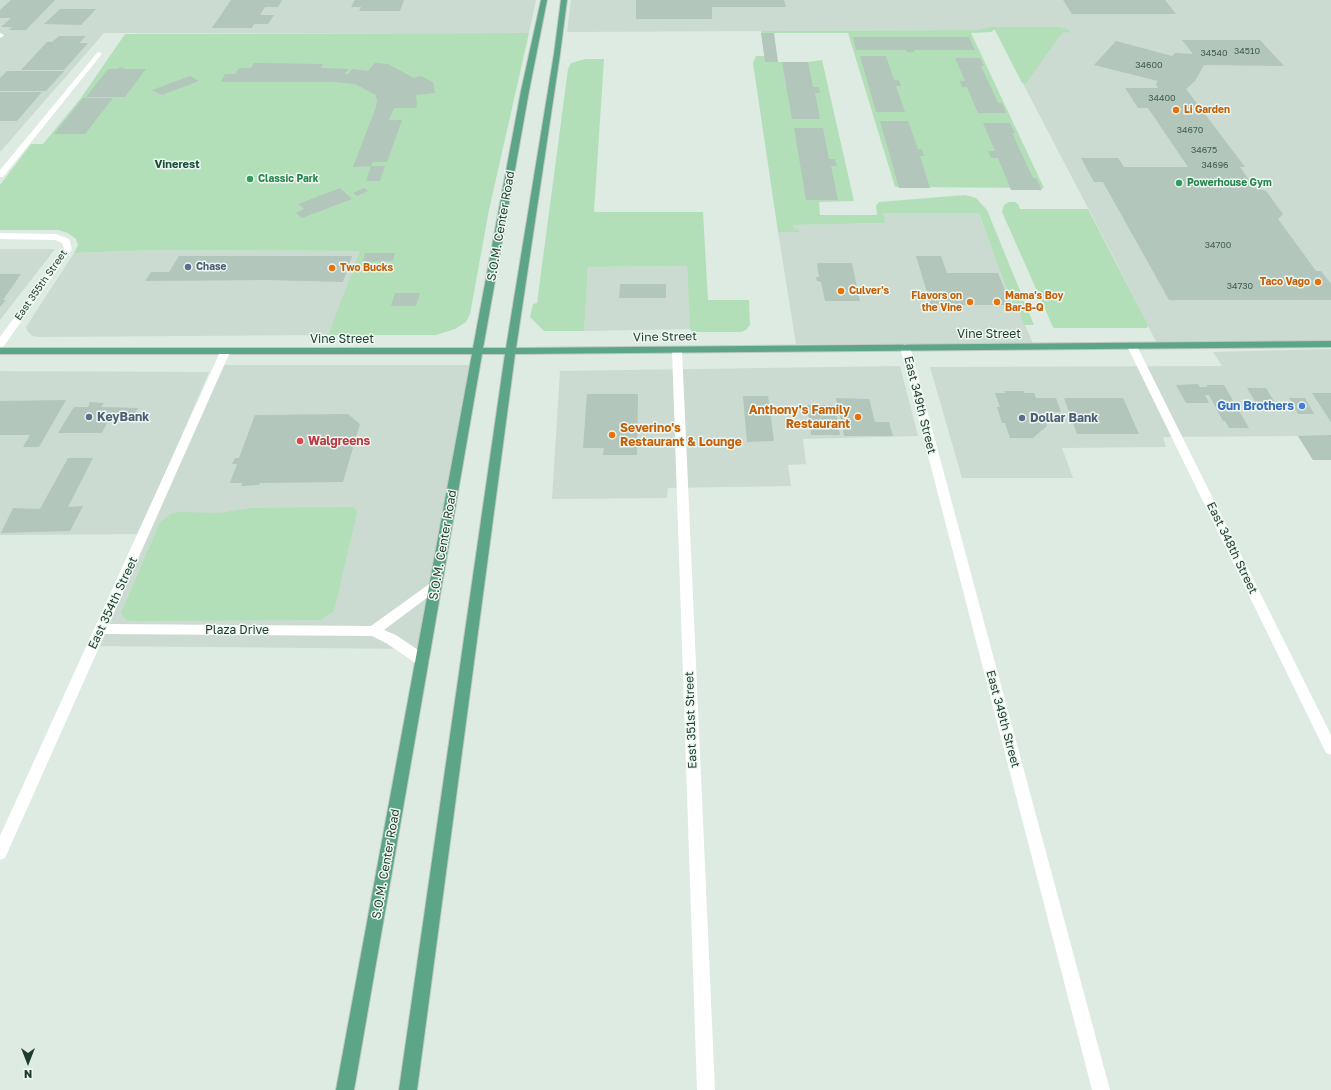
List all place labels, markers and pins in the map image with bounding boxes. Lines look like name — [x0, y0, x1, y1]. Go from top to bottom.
place label: Li Garden — [1184, 104, 1230, 116]
marker: Li Garden — [1171, 105, 1181, 115]
place label: Classic Park — [258, 173, 318, 185]
marker: Classic Park — [245, 174, 255, 184]
place label: Powerhouse Gym — [1187, 177, 1272, 189]
marker: Powerhouse Gym — [1174, 178, 1184, 188]
place label: Chase — [196, 261, 226, 273]
marker: Chase — [183, 262, 193, 272]
place label: Two Bucks — [340, 262, 393, 274]
marker: Two Bucks — [327, 263, 337, 273]
place label: Taco Vago — [1260, 276, 1310, 288]
marker: Taco Vago — [1313, 277, 1323, 287]
place label: Culver's — [849, 285, 889, 297]
marker: Culver's — [836, 286, 846, 296]
place label: Flavors on the Vine — [911, 290, 962, 314]
place label: Mama's Boy Bar-B-Q — [1005, 290, 1064, 314]
marker: Flavors on the Vine — [965, 297, 975, 307]
marker: Mama's Boy Bar-B-Q — [992, 297, 1002, 307]
place label: Gun Brothers — [1217, 399, 1294, 413]
marker: Gun Brothers — [1297, 401, 1307, 411]
place label: Anthony's Family Restaurant — [749, 403, 850, 431]
place label: KeyBank — [97, 410, 149, 424]
place label: Dollar Bank — [1030, 411, 1098, 425]
marker: KeyBank — [84, 412, 94, 422]
marker: Anthony's Family Restaurant — [853, 412, 863, 422]
marker: Dollar Bank — [1017, 413, 1027, 423]
place label: Severino's Restaurant & Lounge — [620, 421, 742, 449]
marker: Severino's Restaurant & Lounge — [607, 430, 617, 440]
place label: Walgreens — [308, 434, 370, 448]
marker: Walgreens — [295, 436, 305, 446]

